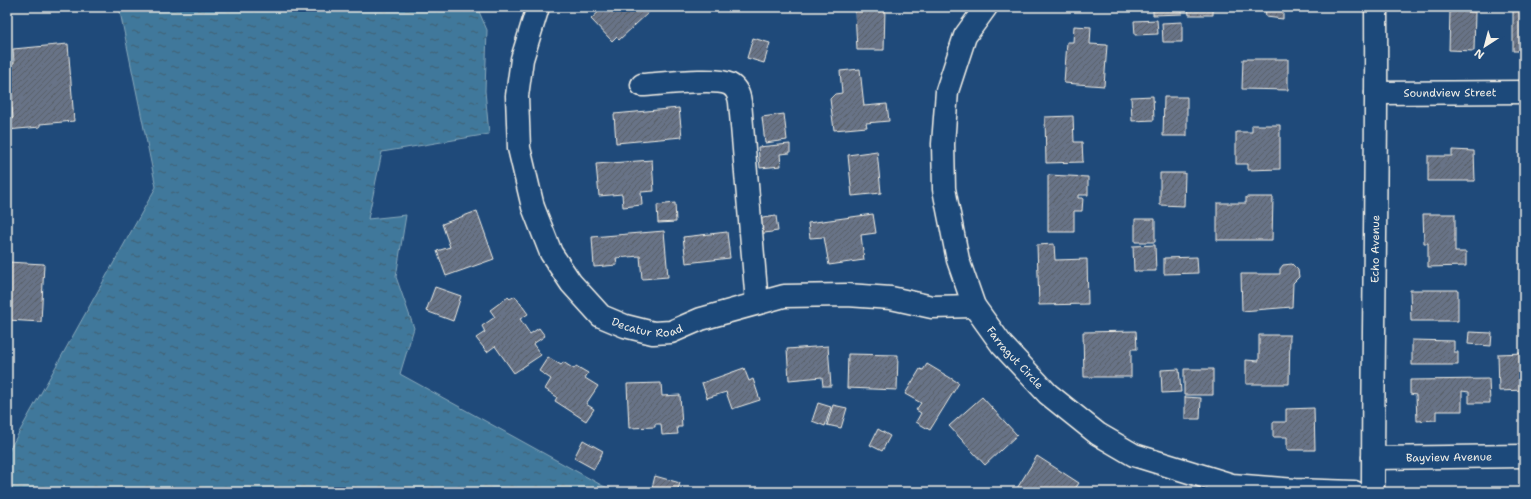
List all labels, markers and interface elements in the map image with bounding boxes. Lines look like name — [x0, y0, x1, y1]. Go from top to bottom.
north arrow — [1465, 26, 1505, 66]
text: N — [1471, 45, 1487, 62]
street label: Soundview Street — [1403, 85, 1497, 100]
street label: Echo Avenue — [1367, 215, 1383, 283]
street label: Decatur Road — [609, 314, 685, 341]
street label: Farragut Circle — [983, 323, 1047, 392]
street label: Bayview Avenue — [1406, 449, 1492, 465]

